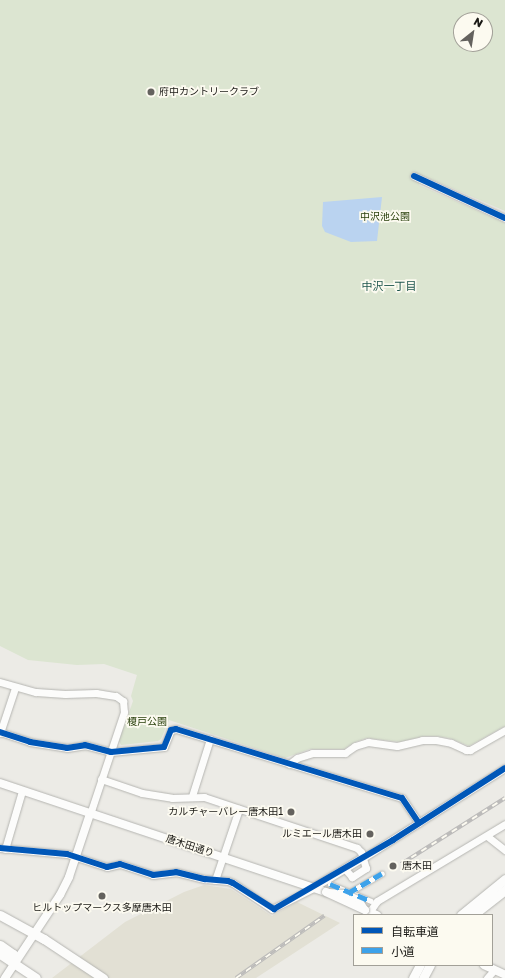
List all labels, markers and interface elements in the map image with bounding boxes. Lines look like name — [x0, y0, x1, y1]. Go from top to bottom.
north arrow — [453, 12, 493, 52]
text: N — [472, 14, 486, 30]
place label: 府中カントリークラブ — [159, 86, 259, 98]
marker: 府中カントリークラブ — [146, 87, 156, 97]
park label: 中沢池公園 — [360, 211, 410, 223]
district label: 中沢一丁目 — [362, 279, 416, 293]
park label: 榎戸公園 — [127, 716, 167, 728]
place label: カルチャーバレー唐木田1 — [168, 806, 283, 818]
marker: カルチャーバレー唐木田1 — [286, 807, 296, 817]
place label: ルミエール唐木田 — [282, 828, 362, 840]
marker: ルミエール唐木田 — [365, 829, 375, 839]
street label: 唐木田通り — [164, 833, 216, 859]
marker: 唐木田 — [387, 860, 399, 872]
place label: 唐木田 — [402, 860, 432, 872]
marker: ヒルトップマークス多摩唐木田 — [97, 891, 107, 901]
place label: ヒルトップマークス多摩唐木田 — [32, 902, 172, 914]
legend — [353, 914, 493, 966]
text: 自転車道 — [391, 924, 439, 939]
text: 小道 — [391, 944, 415, 959]

